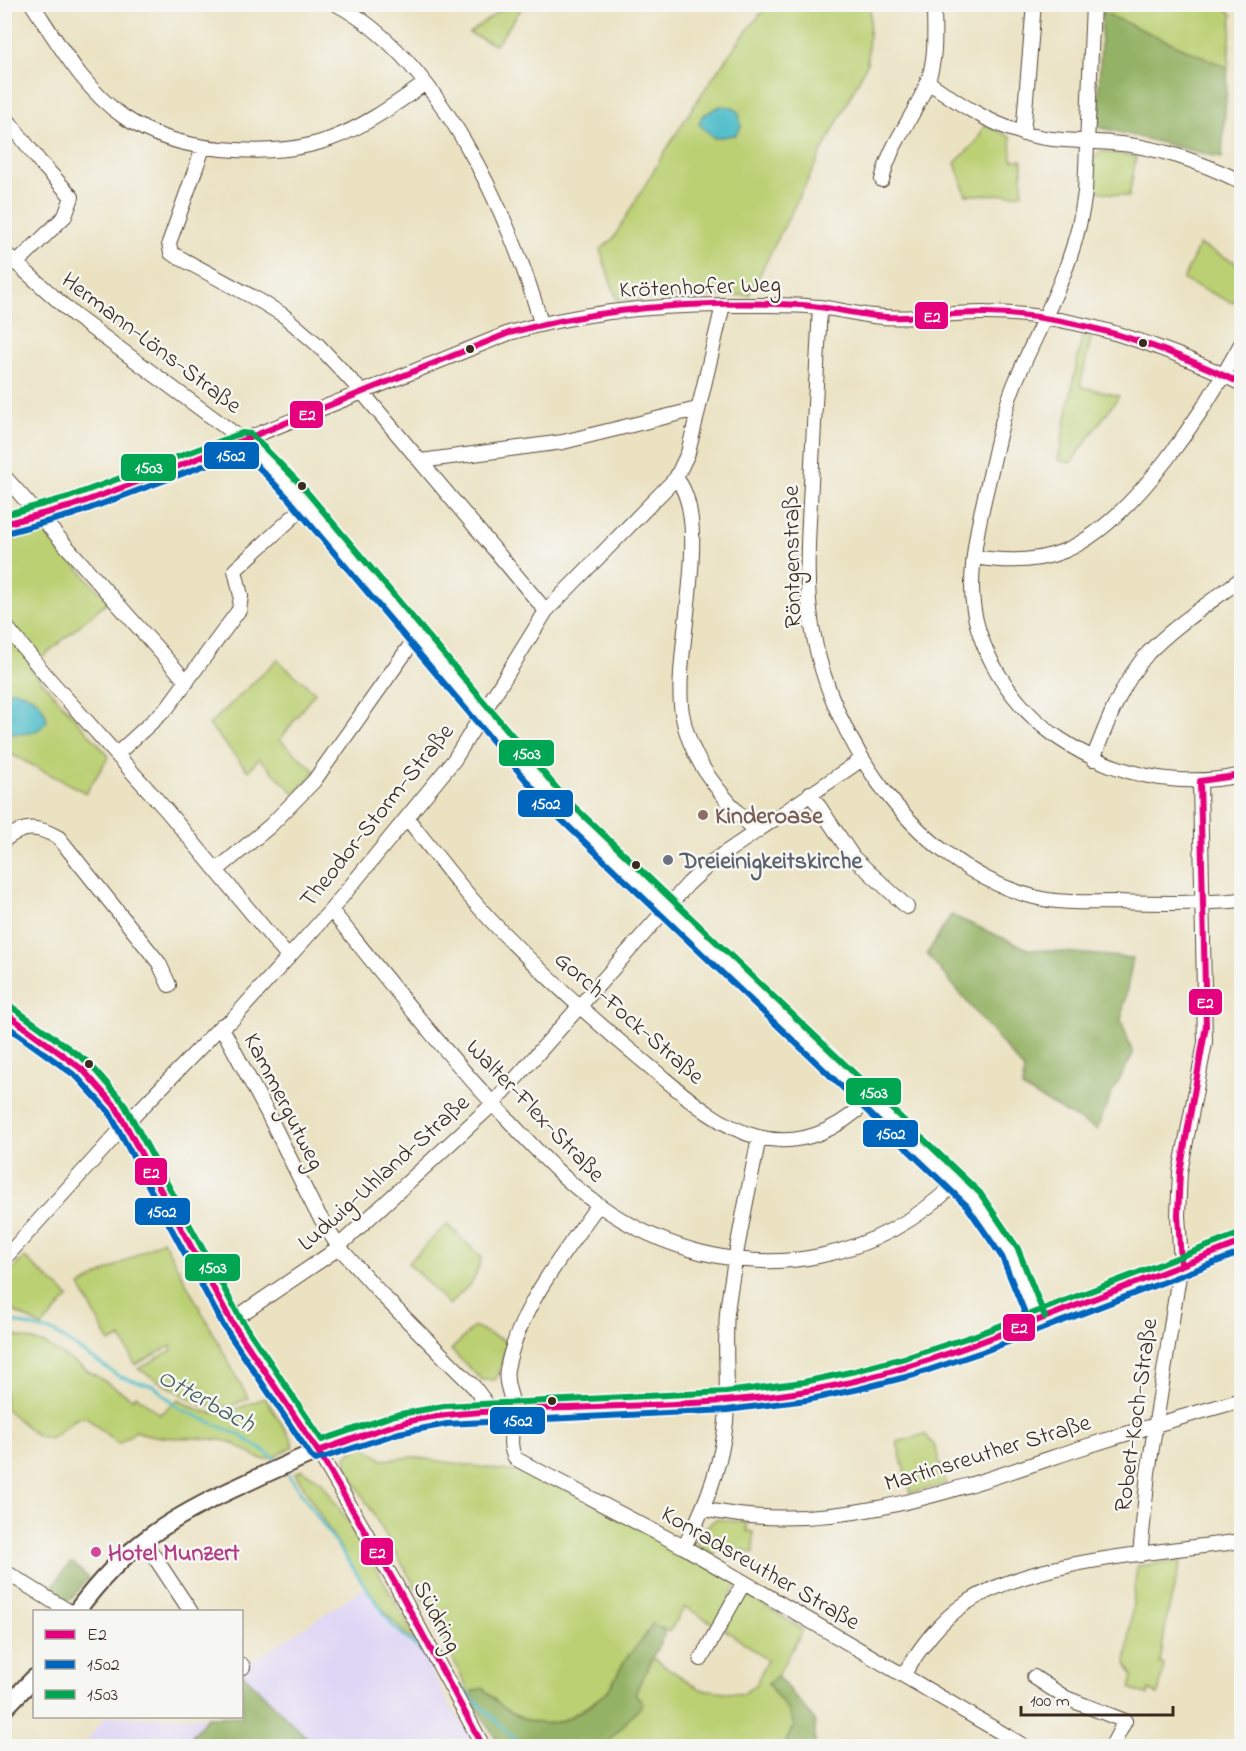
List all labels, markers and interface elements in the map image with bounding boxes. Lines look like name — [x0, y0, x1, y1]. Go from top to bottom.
street label: Hermann-Löns-Straße — [53, 264, 248, 424]
street label: Krötenhofer Weg — [619, 268, 781, 309]
line badge: E2 — [914, 301, 949, 330]
text: E2 — [923, 306, 941, 330]
unlabelled marker — [1137, 337, 1149, 349]
unlabelled marker — [464, 343, 476, 355]
line badge: E2 — [289, 400, 324, 429]
text: E2 — [298, 404, 316, 428]
line badge: 1502 — [203, 441, 260, 470]
text: 1502 — [216, 445, 246, 469]
line badge: 1503 — [120, 453, 177, 482]
text: 1503 — [135, 457, 163, 481]
unlabelled marker — [296, 480, 308, 492]
street label: Röntgenstraße — [775, 485, 812, 629]
street label: Theodor-Storm-Straße — [292, 716, 464, 917]
line badge: 1503 — [498, 739, 555, 767]
text: 1503 — [513, 743, 541, 767]
line badge: 1502 — [517, 789, 574, 818]
text: 1502 — [531, 793, 561, 817]
place label: Kinderoase — [715, 800, 824, 835]
marker: Kinderoase — [696, 808, 710, 822]
place label: Dreieinigkeitskirche — [679, 845, 863, 881]
marker: Dreieinigkeitskirche — [661, 853, 675, 867]
unlabelled marker — [630, 859, 642, 871]
street label: Gorch-Fock-Straße — [545, 944, 711, 1094]
line badge: E2 — [1188, 988, 1223, 1016]
text: E2 — [1196, 992, 1214, 1016]
street label: Kammergutweg — [233, 1027, 332, 1177]
street label: Walter-Flex-Straße — [456, 1032, 612, 1192]
unlabelled marker — [83, 1058, 95, 1070]
line badge: 1503 — [845, 1077, 902, 1106]
text: 1503 — [860, 1082, 888, 1106]
street label: Ludwig-Uhland-Straße — [291, 1087, 479, 1261]
line badge: 1502 — [862, 1119, 919, 1148]
text: 1502 — [876, 1123, 906, 1147]
line badge: E2 — [134, 1157, 168, 1186]
text: E2 — [142, 1162, 160, 1186]
line badge: 1502 — [134, 1197, 191, 1226]
text: 1502 — [147, 1201, 177, 1225]
line badge: 1503 — [184, 1253, 241, 1282]
text: 1503 — [199, 1257, 227, 1281]
line badge: E2 — [1002, 1313, 1036, 1342]
street label: Robert-Koch-Straße — [1107, 1316, 1168, 1514]
text: E2 — [1010, 1317, 1028, 1341]
water label: Otterbach — [150, 1359, 262, 1444]
unlabelled marker — [546, 1395, 558, 1407]
line badge: 1502 — [489, 1406, 546, 1435]
street label: Martinsreuther Straße — [880, 1406, 1095, 1502]
text: 1502 — [503, 1410, 533, 1434]
street label: Konradsreuther Straße — [654, 1498, 866, 1641]
place label: Hotel Munzert — [108, 1537, 241, 1572]
line badge: E2 — [360, 1537, 394, 1566]
text: E2 — [368, 1542, 386, 1566]
marker: Hotel Munzert — [89, 1545, 103, 1559]
street label: Südring — [402, 1575, 469, 1659]
legend — [33, 1610, 243, 1718]
text: E2 — [87, 1623, 107, 1649]
text: 1502 — [87, 1653, 120, 1679]
scale bar — [1021, 1679, 1172, 1717]
text: 1503 — [87, 1683, 118, 1709]
text: 100 m — [1030, 1689, 1070, 1715]

